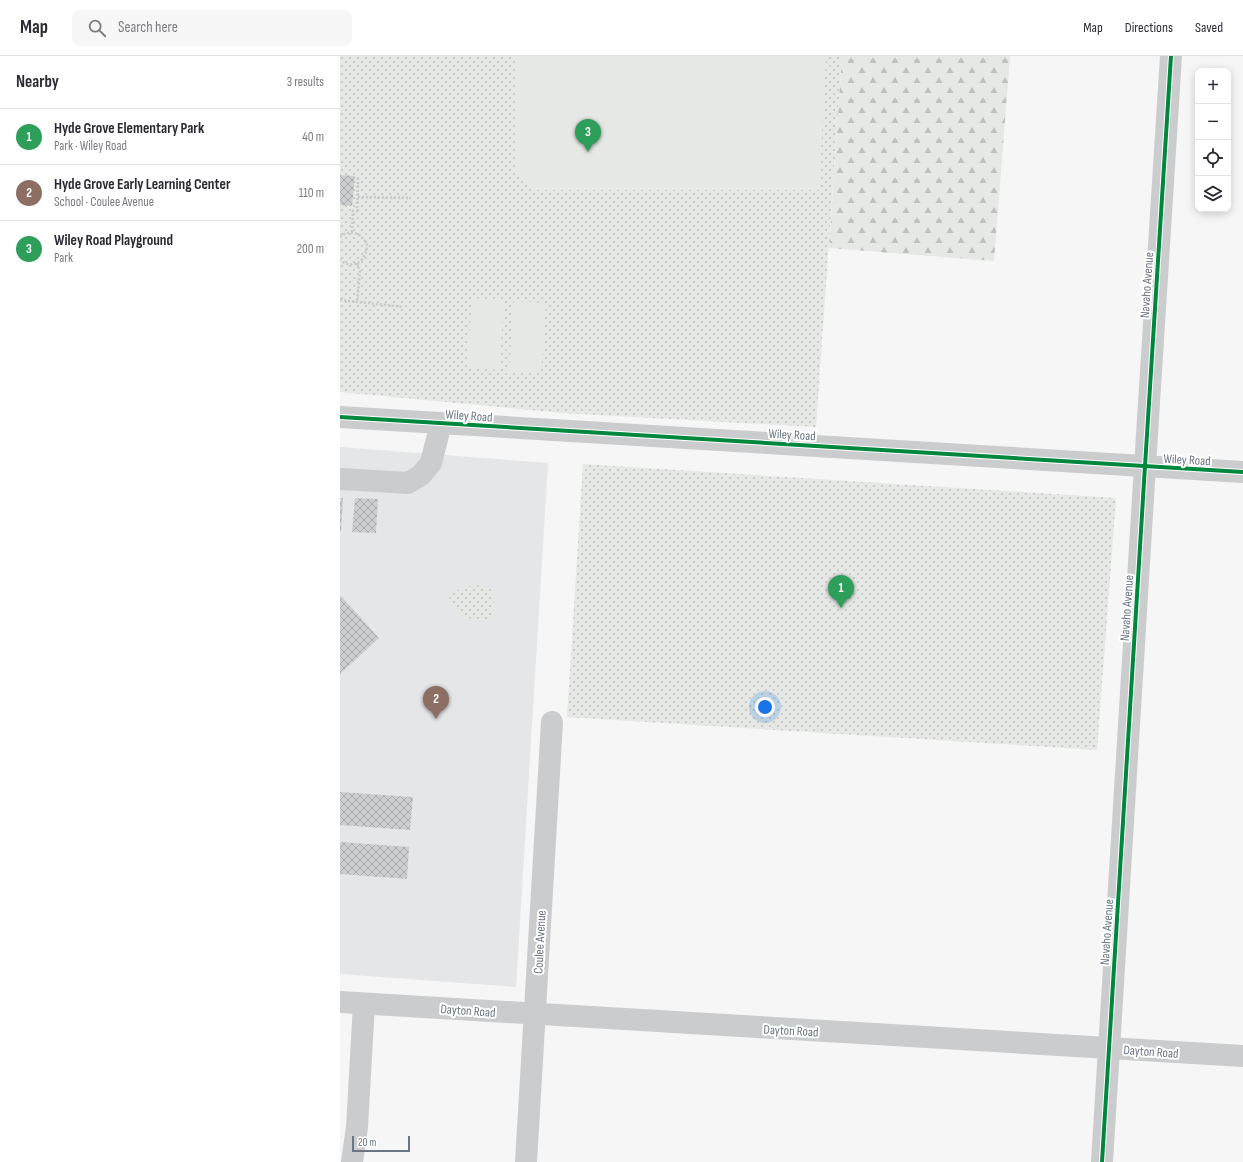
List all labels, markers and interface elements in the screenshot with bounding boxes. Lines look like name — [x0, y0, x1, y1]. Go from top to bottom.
search box — [72, 10, 352, 46]
text: Map — [20, 16, 48, 39]
icon: search — [86, 17, 108, 39]
text: Search here — [118, 18, 178, 37]
text: Map — [1083, 19, 1103, 36]
text: Directions — [1125, 19, 1173, 36]
text: Saved — [1195, 19, 1223, 36]
map controls — [1195, 68, 1231, 212]
button: + — [1195, 68, 1231, 104]
text: Nearby — [16, 72, 59, 92]
text: 3 results — [287, 74, 324, 90]
button: − — [1195, 104, 1231, 140]
text: Hyde Grove Elementary Park — [54, 119, 204, 138]
pin: 3 — [575, 119, 601, 152]
text: 1 — [26, 129, 32, 145]
text: 40 m — [302, 129, 324, 145]
text: Park · Wiley Road — [54, 138, 127, 154]
button: locate — [1195, 140, 1231, 176]
text: Hyde Grove Early Learning Center — [54, 175, 231, 194]
button: layers — [1195, 176, 1231, 212]
text: 2 — [26, 185, 32, 201]
text: 110 m — [299, 185, 324, 201]
text: School · Coulee Avenue — [54, 194, 154, 210]
text: Wiley Road Playground — [54, 231, 173, 250]
text: 3 — [26, 241, 32, 257]
text: 200 m — [297, 241, 324, 257]
text: Park — [54, 250, 73, 266]
street label: Navaho Avenue — [1137, 251, 1157, 319]
street label: Wiley Road — [445, 406, 493, 426]
street label: Wiley Road — [768, 426, 816, 444]
street label: Wiley Road — [1163, 451, 1211, 469]
street label: Navaho Avenue — [1117, 574, 1137, 642]
pin: 1 — [828, 575, 854, 608]
pin: 2 — [423, 686, 449, 719]
your location — [755, 697, 775, 717]
street label: Navaho Avenue — [1097, 898, 1117, 966]
street label: Coulee Avenue — [530, 910, 550, 974]
street label: Dayton Road — [440, 1001, 496, 1021]
street label: Dayton Road — [763, 1022, 819, 1040]
street label: Dayton Road — [1123, 1042, 1179, 1062]
scale bar — [352, 1134, 410, 1153]
text: 20 m — [358, 1136, 376, 1149]

